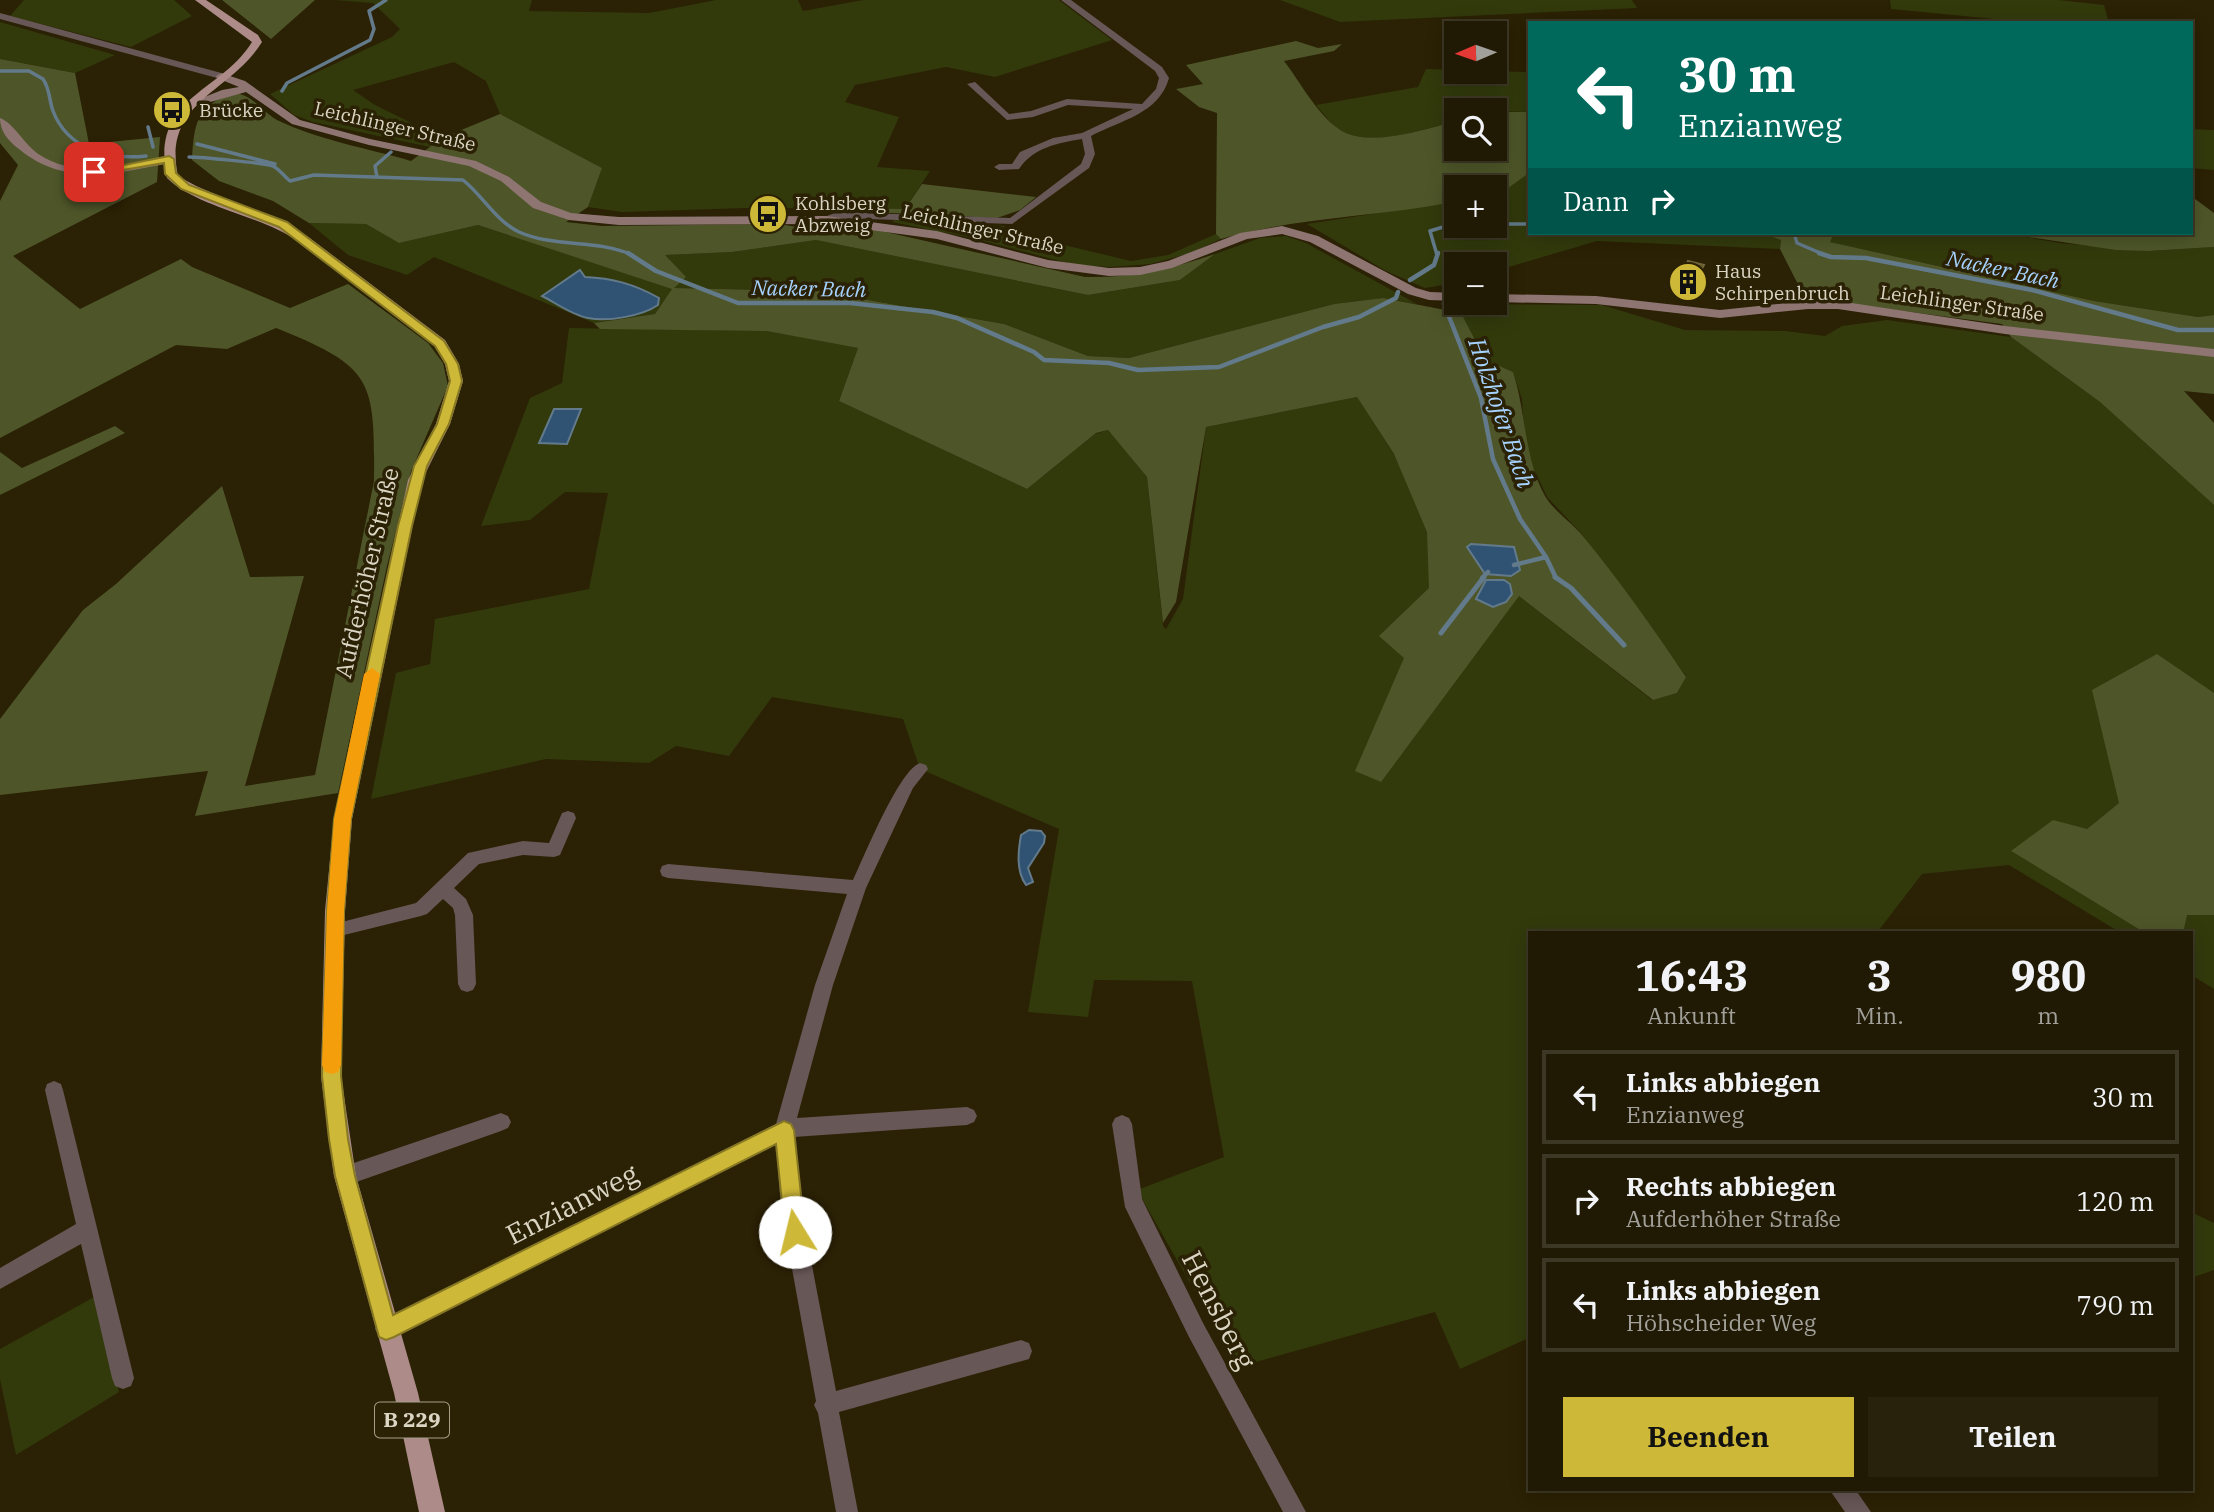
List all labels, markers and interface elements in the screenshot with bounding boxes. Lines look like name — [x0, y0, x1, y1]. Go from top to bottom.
north arrow — [1444, 21, 1507, 84]
map controls — [1444, 21, 1507, 315]
text: 30 m — [1678, 42, 1796, 105]
icon: left — [1563, 49, 1654, 140]
bus stop icon: Brücke — [151, 89, 193, 131]
street label: Leichlinger Straße — [312, 96, 478, 156]
place label: Brücke — [199, 98, 263, 122]
button: search — [1444, 98, 1507, 161]
text: Enzianweg — [1678, 104, 1842, 146]
pin — [64, 142, 124, 202]
icon: arrive — [75, 153, 113, 191]
button: + — [1444, 175, 1507, 238]
icon: right — [1643, 182, 1681, 220]
text: Dann — [1563, 184, 1629, 218]
place label: Kohlsberg Abzweig — [795, 191, 887, 237]
bus stop icon: Kohlsberg Abzweig — [747, 193, 789, 235]
street label: Leichlinger Straße — [900, 199, 1066, 259]
water label: Nacker Bach — [1943, 243, 2062, 295]
button: − — [1444, 252, 1507, 315]
place label: Haus Schirpenbruch — [1715, 259, 1850, 305]
building icon: Haus Schirpenbruch — [1667, 261, 1709, 303]
water label: Nacker Bach — [751, 273, 867, 303]
street label: Leichlinger Straße — [1879, 280, 2045, 326]
water label: Holzhofer Bach — [1461, 332, 1543, 492]
street label: Aufderhöher Straße — [327, 465, 405, 681]
text: 16:43 — [1635, 948, 1748, 1003]
text: 3 — [1867, 948, 1892, 1003]
text: 980 — [2011, 948, 2086, 1003]
text: Ankunft — [1647, 1000, 1736, 1030]
text: Min. — [1855, 1000, 1904, 1030]
text: m — [2037, 1000, 2059, 1030]
text: Links abbiegen — [1626, 1065, 1821, 1099]
icon: left — [1567, 1078, 1605, 1116]
text: 30 m — [2092, 1080, 2154, 1114]
text: Enzianweg — [1626, 1099, 1744, 1129]
street label: Enzianweg — [499, 1154, 644, 1253]
text: Rechts abbiegen — [1626, 1169, 1836, 1203]
icon: right — [1567, 1182, 1605, 1220]
text: 120 m — [2076, 1184, 2154, 1218]
position arrow — [758, 1195, 832, 1269]
text: Aufderhöher Straße — [1626, 1203, 1841, 1233]
street label: Hensberg — [1174, 1244, 1265, 1375]
text: Links abbiegen — [1626, 1273, 1821, 1307]
icon: left — [1567, 1286, 1605, 1324]
text: 790 m — [2076, 1288, 2154, 1322]
text: Höhscheider Weg — [1626, 1307, 1816, 1337]
button: Beenden — [1563, 1397, 1854, 1477]
button: Teilen — [1868, 1397, 2158, 1477]
road number: B 229 — [375, 1402, 449, 1438]

